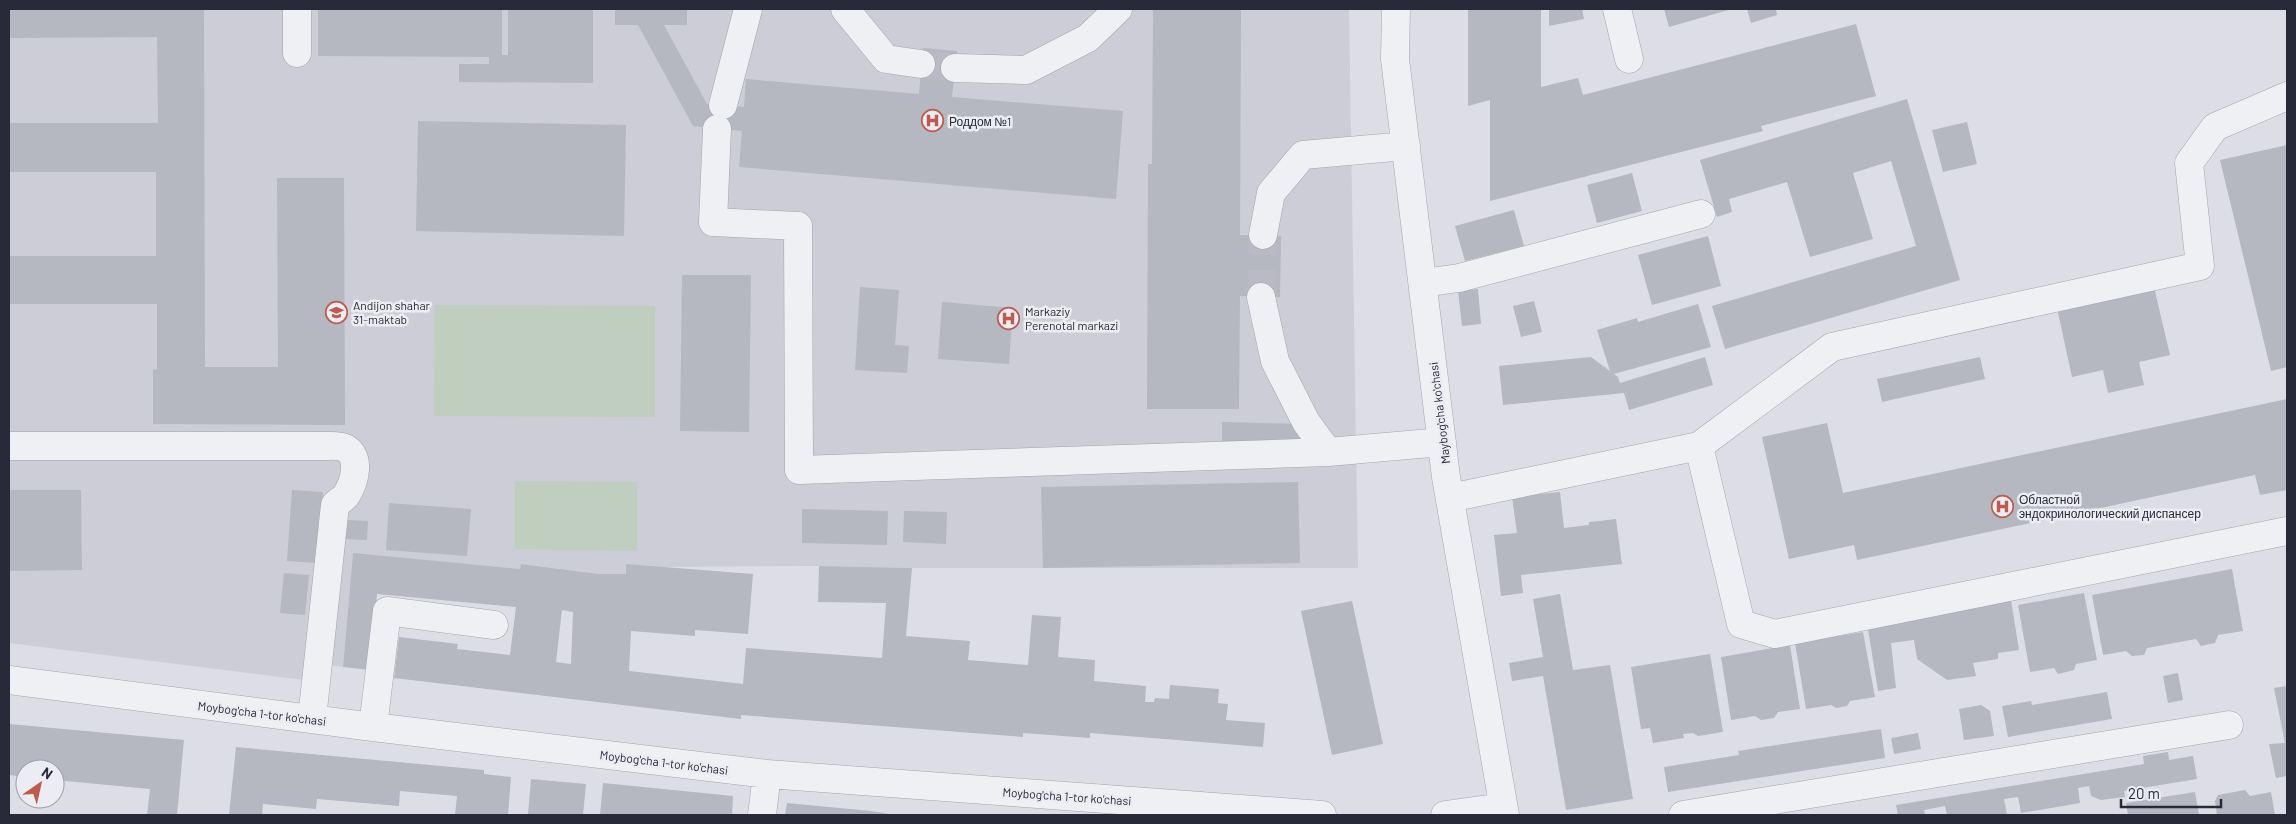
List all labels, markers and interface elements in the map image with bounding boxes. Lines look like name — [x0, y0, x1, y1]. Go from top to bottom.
hospital icon: Роддом №1 — [921, 109, 945, 133]
place label: Роддом №1 — [949, 114, 1011, 129]
place label: Andijon shahar 31-maktab — [353, 298, 431, 326]
school or university icon: Andijon shahar 31-maktab — [325, 300, 349, 324]
place label: Markaziy Perenotal markazi — [1025, 304, 1118, 332]
hospital icon: Markaziy Perenotal markazi — [997, 306, 1021, 330]
street label: Maybog'cha ko'chasi — [1426, 361, 1452, 465]
place label: Областной эндокринологический диспансер — [2019, 492, 2201, 521]
hospital icon: Областной эндокринологический диспансер — [1991, 494, 2015, 518]
street label: Moybog'cha 1-tor ko'chasi — [197, 698, 327, 728]
street label: Moybog'cha 1-tor ko'chasi — [599, 747, 729, 777]
north arrow — [15, 759, 65, 809]
text: N — [39, 763, 56, 782]
scale bar — [2121, 776, 2221, 808]
text: 20 m — [2128, 784, 2160, 802]
street label: Moybog'cha 1-tor ko'chasi — [1002, 785, 1132, 807]

